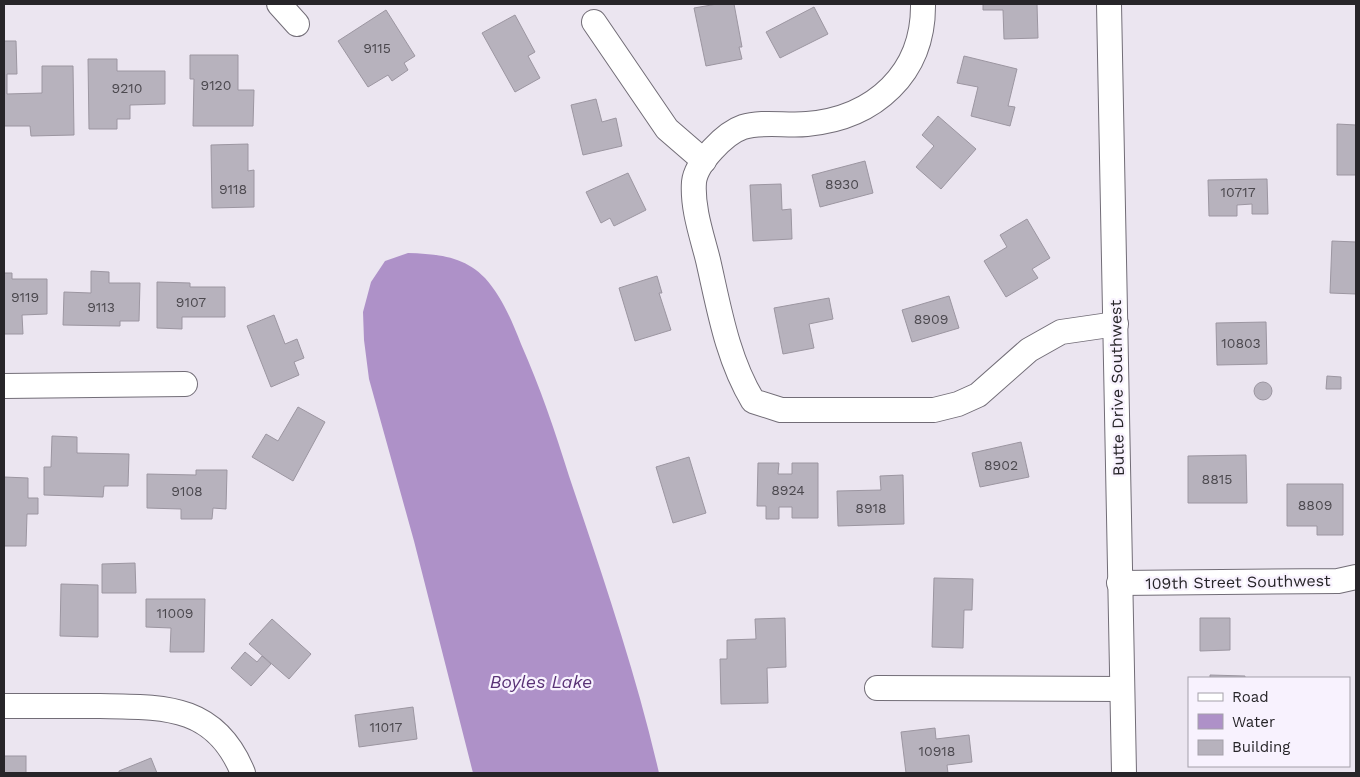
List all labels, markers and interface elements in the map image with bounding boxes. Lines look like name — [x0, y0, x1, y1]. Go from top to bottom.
house number: 9115 — [363, 40, 391, 56]
house number: 9120 — [201, 77, 231, 93]
house number: 9210 — [112, 80, 142, 96]
house number: 8930 — [825, 176, 859, 192]
house number: 9118 — [219, 181, 247, 197]
house number: 10717 — [1220, 184, 1256, 200]
house number: 9119 — [11, 289, 39, 305]
house number: 9107 — [176, 294, 206, 310]
house number: 9113 — [87, 299, 115, 315]
street label: Butte Drive Southwest — [1106, 299, 1128, 476]
house number: 8909 — [914, 311, 948, 327]
house number: 10803 — [1221, 335, 1261, 351]
house number: 8902 — [984, 457, 1018, 473]
house number: 8815 — [1202, 471, 1232, 487]
house number: 8924 — [771, 482, 805, 498]
house number: 9108 — [171, 483, 203, 499]
house number: 8809 — [1298, 497, 1332, 513]
house number: 8918 — [855, 500, 887, 516]
street label: 109th Street Southwest — [1145, 571, 1331, 593]
house number: 11009 — [157, 605, 193, 621]
water label: Boyles Lake — [490, 671, 592, 692]
legend — [1188, 677, 1350, 767]
text: Road — [1232, 688, 1269, 706]
text: Water — [1232, 713, 1275, 731]
house number: 11017 — [370, 719, 403, 735]
text: Building — [1232, 738, 1290, 756]
house number: 10918 — [919, 743, 955, 759]

